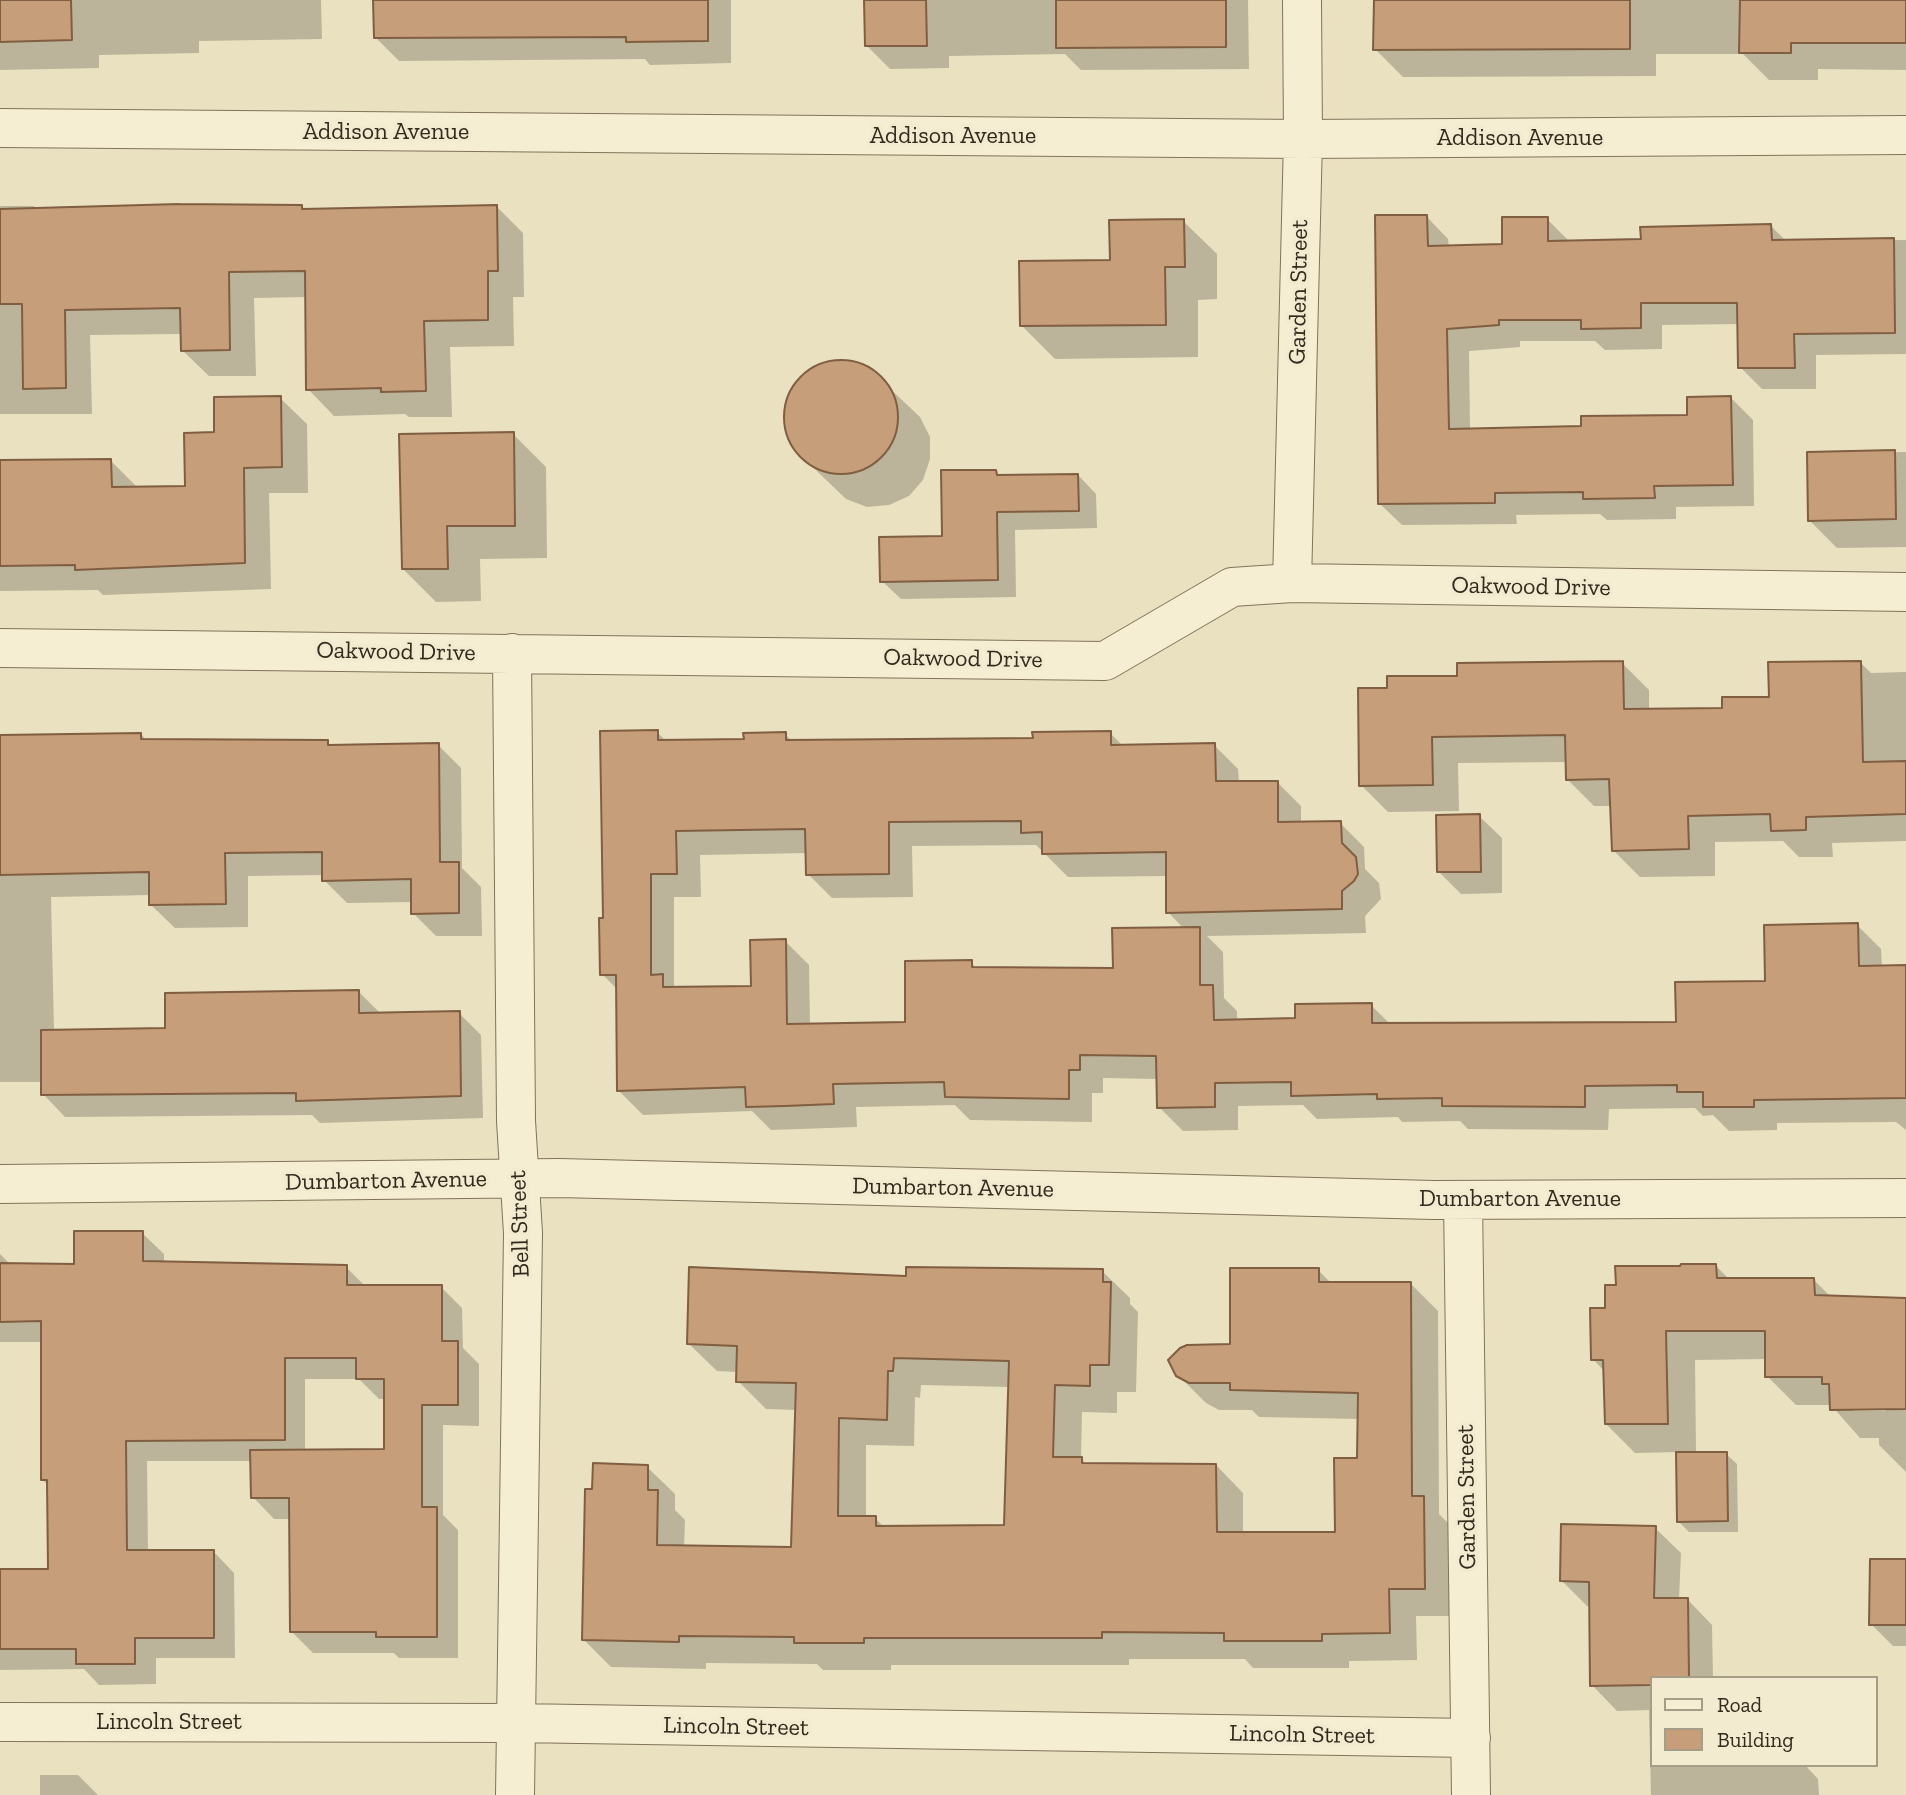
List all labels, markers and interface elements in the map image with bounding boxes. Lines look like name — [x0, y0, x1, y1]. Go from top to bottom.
street label: Addison Avenue — [303, 118, 469, 146]
street label: Addison Avenue — [870, 122, 1036, 150]
street label: Addison Avenue — [1437, 124, 1603, 152]
street label: Garden Street — [1283, 219, 1315, 365]
street label: Oakwood Drive — [1451, 571, 1611, 603]
street label: Oakwood Drive — [316, 636, 476, 668]
street label: Oakwood Drive — [883, 643, 1043, 675]
street label: Dumbarton Avenue — [285, 1165, 487, 1197]
street label: Bell Street — [504, 1170, 536, 1278]
street label: Dumbarton Avenue — [852, 1172, 1054, 1204]
street label: Dumbarton Avenue — [1419, 1185, 1621, 1213]
street label: Garden Street — [1451, 1424, 1483, 1570]
legend — [1650, 1676, 1878, 1767]
text: Road — [1717, 1692, 1762, 1717]
street label: Lincoln Street — [96, 1708, 242, 1736]
street label: Lincoln Street — [663, 1711, 809, 1743]
street label: Lincoln Street — [1229, 1719, 1375, 1751]
text: Building — [1717, 1727, 1794, 1752]

